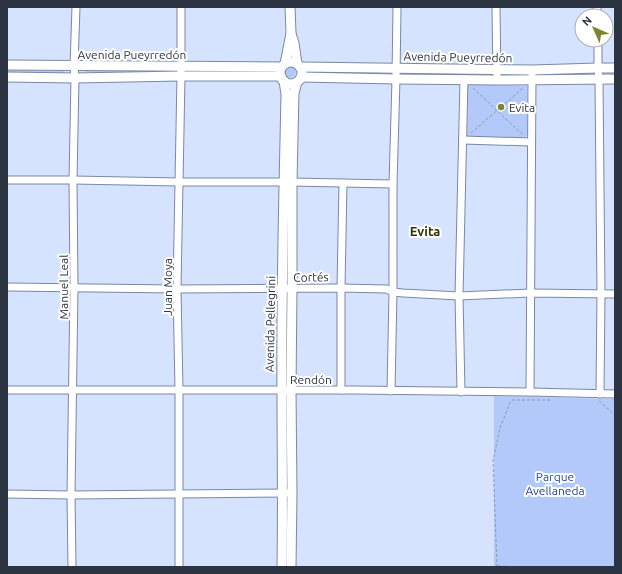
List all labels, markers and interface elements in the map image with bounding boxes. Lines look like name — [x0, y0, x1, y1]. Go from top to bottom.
north arrow — [574, 8, 614, 48]
text: N — [580, 14, 594, 28]
street label: Avenida Pueyrredón — [78, 48, 186, 61]
street label: Avenida Pueyrredón — [403, 50, 513, 64]
place label: Evita — [509, 101, 535, 114]
marker: Evita — [496, 102, 506, 112]
district label: Evita — [410, 224, 440, 238]
street label: Manuel Leal — [57, 255, 70, 319]
street label: Juan Moya — [161, 258, 174, 316]
street label: Cortés — [293, 270, 329, 284]
street label: Avenida Pellegrini — [263, 276, 277, 372]
street label: Rendón — [290, 373, 332, 386]
park label: Parque Avellaneda — [525, 470, 585, 497]

